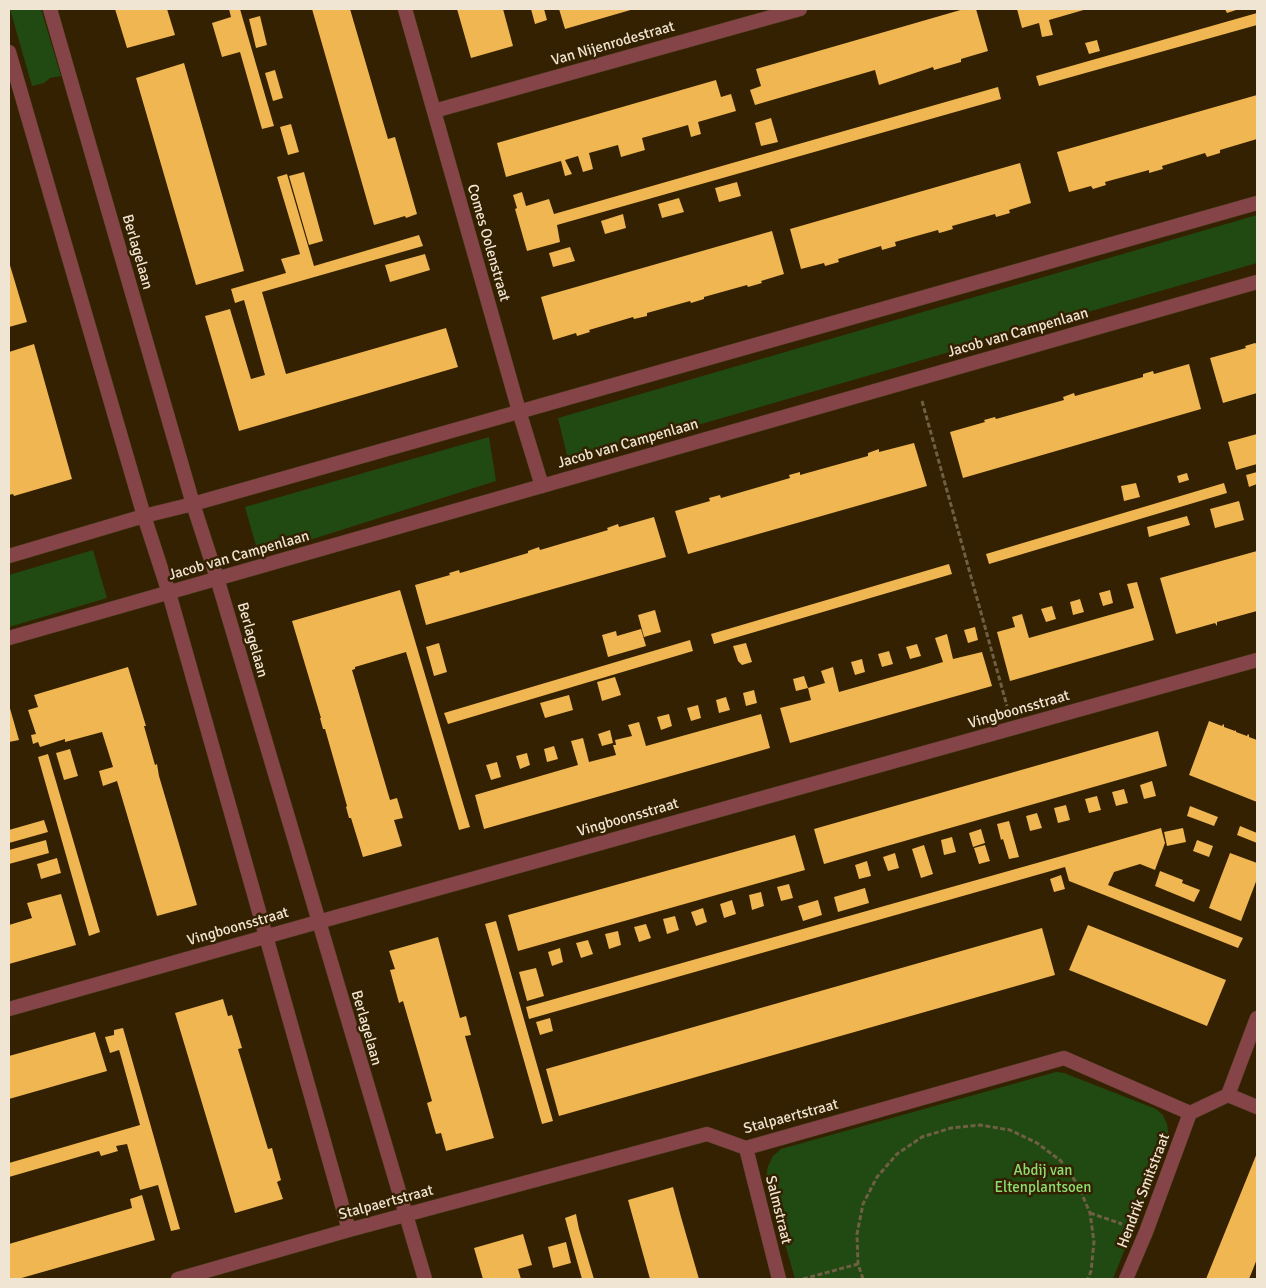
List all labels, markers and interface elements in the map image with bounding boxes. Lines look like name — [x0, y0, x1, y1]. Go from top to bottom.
street label: Van Nijenrodestraat — [549, 18, 677, 70]
street label: Comes Oolenstraat — [463, 182, 513, 304]
street label: Berlagelaan — [118, 212, 156, 292]
street label: Jacob van Campenlaan — [945, 304, 1091, 362]
street label: Jacob van Campenlaan — [555, 415, 701, 473]
street label: Jacob van Campenlaan — [166, 527, 312, 585]
street label: Berlagelaan — [233, 600, 271, 680]
street label: Vingboonsstraat — [966, 687, 1072, 733]
street label: Vingboonsstraat — [575, 795, 681, 841]
street label: Vingboonsstraat — [185, 904, 291, 950]
street label: Berlagelaan — [347, 988, 385, 1068]
street label: Stalpaertstraat — [742, 1096, 840, 1138]
street label: Hendrik Smitstraat — [1114, 1131, 1174, 1251]
park label: Abdij van Eltenplantsoen — [995, 1162, 1091, 1197]
street label: Salmstraat — [761, 1174, 795, 1246]
street label: Stalpaertstraat — [337, 1182, 435, 1224]

